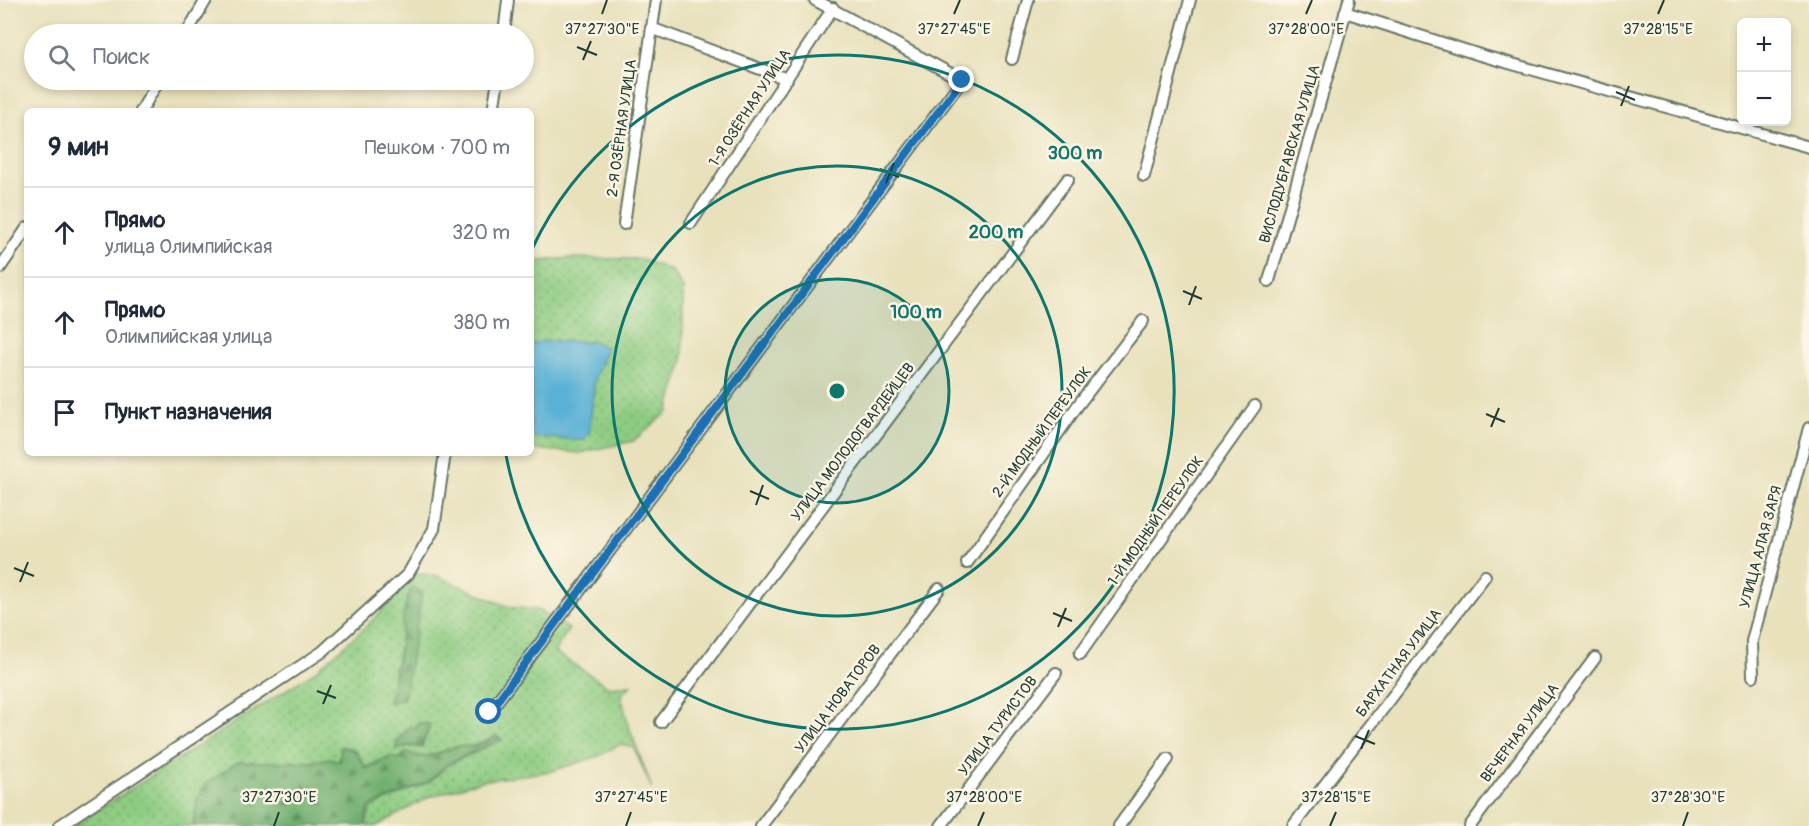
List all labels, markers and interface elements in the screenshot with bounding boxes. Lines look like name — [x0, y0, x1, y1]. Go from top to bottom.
map controls — [1737, 18, 1791, 126]
button: + — [1737, 18, 1791, 72]
text: 37°27'30"E — [565, 20, 640, 39]
text: 37°27'45"E — [918, 20, 991, 39]
text: 37°28'00"E — [1268, 20, 1344, 39]
text: 37°28'15"E — [1623, 20, 1693, 39]
search box — [24, 24, 534, 90]
icon: search — [45, 41, 78, 74]
text: Поиск — [93, 43, 150, 71]
street label: 1-Я ОЗЁРНАЯ УЛИЦА — [705, 45, 795, 170]
street label: 2-Я ОЗЁРНАЯ УЛИЦА — [603, 58, 641, 198]
street label: ВИСЛОДУБРАВСКАЯ УЛИЦА — [1255, 62, 1325, 245]
route end — [948, 66, 974, 92]
button: − — [1737, 72, 1791, 126]
text: 9 мин — [48, 131, 109, 163]
text: Пешком · 700 m — [365, 135, 510, 160]
text: 300 m — [1048, 142, 1102, 165]
text: Прямо — [105, 206, 165, 234]
icon: ahead — [48, 216, 81, 249]
text: 320 m — [452, 220, 510, 245]
text: 200 m — [969, 221, 1023, 244]
text: улица Олимпийская — [105, 234, 272, 259]
text: Прямо — [105, 296, 165, 324]
text: 100 m — [890, 301, 942, 324]
icon: ahead — [48, 306, 81, 339]
text: 380 m — [453, 310, 510, 335]
text: Олимпийская улица — [105, 324, 272, 349]
street label: УЛИЦА МОЛОДОГВАРДЕЙЦЕВ — [787, 359, 919, 525]
street label: 2-Й МОДНЫЙ ПЕРЕУЛОК — [988, 363, 1096, 501]
centre of rings — [827, 381, 847, 401]
icon: arrive — [48, 396, 81, 429]
text: Пункт назначения — [105, 398, 272, 426]
street label: 1-Й МОДНЫЙ ПЕРЕУЛОК — [1104, 452, 1208, 590]
street label: УЛИЦА АЛАЯ ЗАРЯ — [1736, 484, 1786, 610]
street label: БАРХАТНАЯ УЛИЦА — [1352, 605, 1446, 721]
street label: УЛИЦА НОВАТОРОВ — [791, 641, 885, 757]
street label: УЛИЦА ТУРИСТОВ — [954, 672, 1042, 780]
street label: ВЕЧЕРНАЯ УЛИЦА — [1477, 680, 1564, 786]
route start — [475, 698, 501, 724]
text: 37°27'30"E — [242, 788, 317, 807]
text: 37°27'45"E — [595, 788, 668, 807]
text: 37°28'00"E — [946, 788, 1022, 807]
text: 37°28'15"E — [1301, 788, 1371, 807]
text: 37°28'30"E — [1651, 788, 1725, 807]

